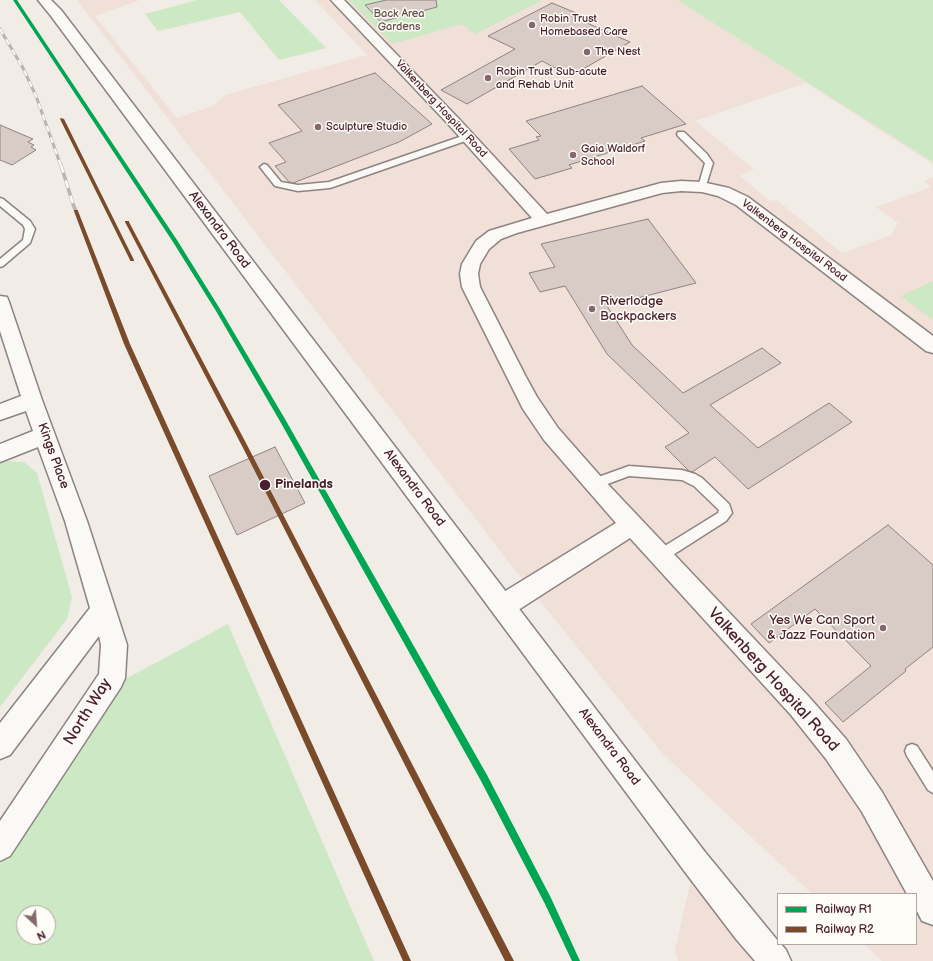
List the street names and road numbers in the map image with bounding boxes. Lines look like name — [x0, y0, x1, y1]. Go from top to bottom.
street label: Valkenberg Hospital Road — [392, 58, 490, 160]
street label: Alexandra Road — [185, 188, 253, 272]
street label: Valkenberg Hospital Road — [739, 197, 849, 285]
street label: Kings Place — [34, 421, 72, 491]
street label: Alexandra Road — [380, 446, 448, 530]
street label: Valkenberg Hospital Road — [703, 604, 843, 756]
street label: North Way — [60, 675, 116, 749]
street label: Alexandra Road — [575, 705, 643, 789]

